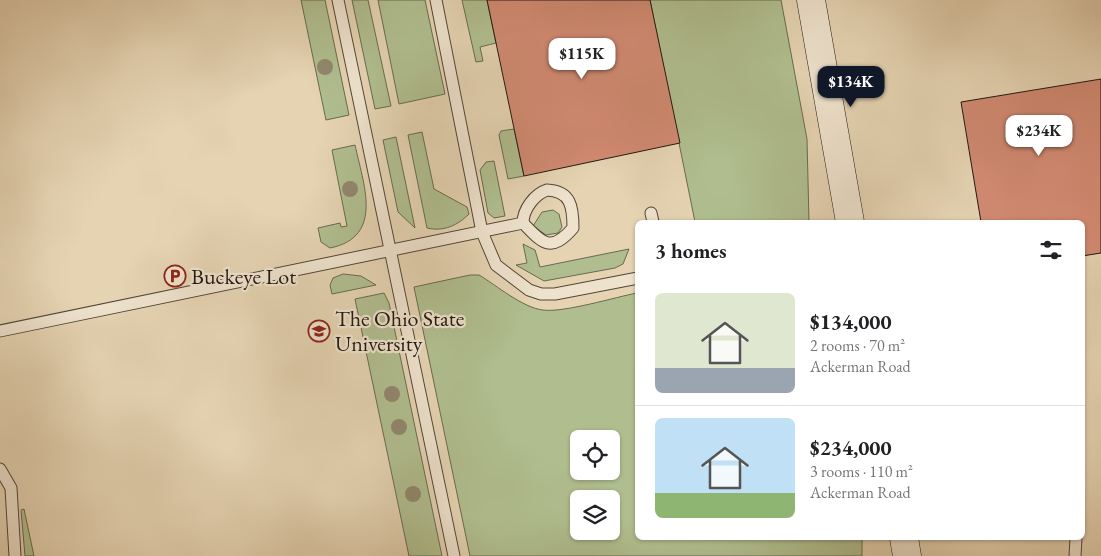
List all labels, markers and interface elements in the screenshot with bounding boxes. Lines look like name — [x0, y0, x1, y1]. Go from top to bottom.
pin: $115K — [547, 38, 617, 80]
text: $115K — [560, 43, 604, 64]
pin: $134K — [816, 66, 886, 108]
text: $134K — [829, 71, 873, 92]
pin: $234K — [1004, 114, 1074, 157]
text: $234K — [1017, 120, 1061, 141]
icon: filters — [1037, 236, 1065, 264]
text: 3 homes — [655, 237, 727, 264]
place label: Buckeye Lot — [191, 262, 296, 291]
parking icon: Buckeye Lot — [163, 264, 187, 288]
place label: The Ohio State University — [335, 304, 465, 358]
text: $134,000 — [810, 308, 892, 335]
icon: home — [695, 313, 755, 373]
school or university icon: The Ohio State University — [307, 319, 331, 343]
text: 2 rooms · 70 m² — [810, 335, 905, 356]
text: Ackerman Road — [810, 356, 911, 377]
map controls — [570, 430, 620, 540]
button: locate — [570, 430, 620, 480]
text: $234,000 — [810, 434, 892, 461]
icon: home — [695, 438, 755, 498]
text: 3 rooms · 110 m² — [810, 461, 913, 482]
text: Ackerman Road — [810, 482, 911, 503]
button: layers — [570, 490, 620, 540]

